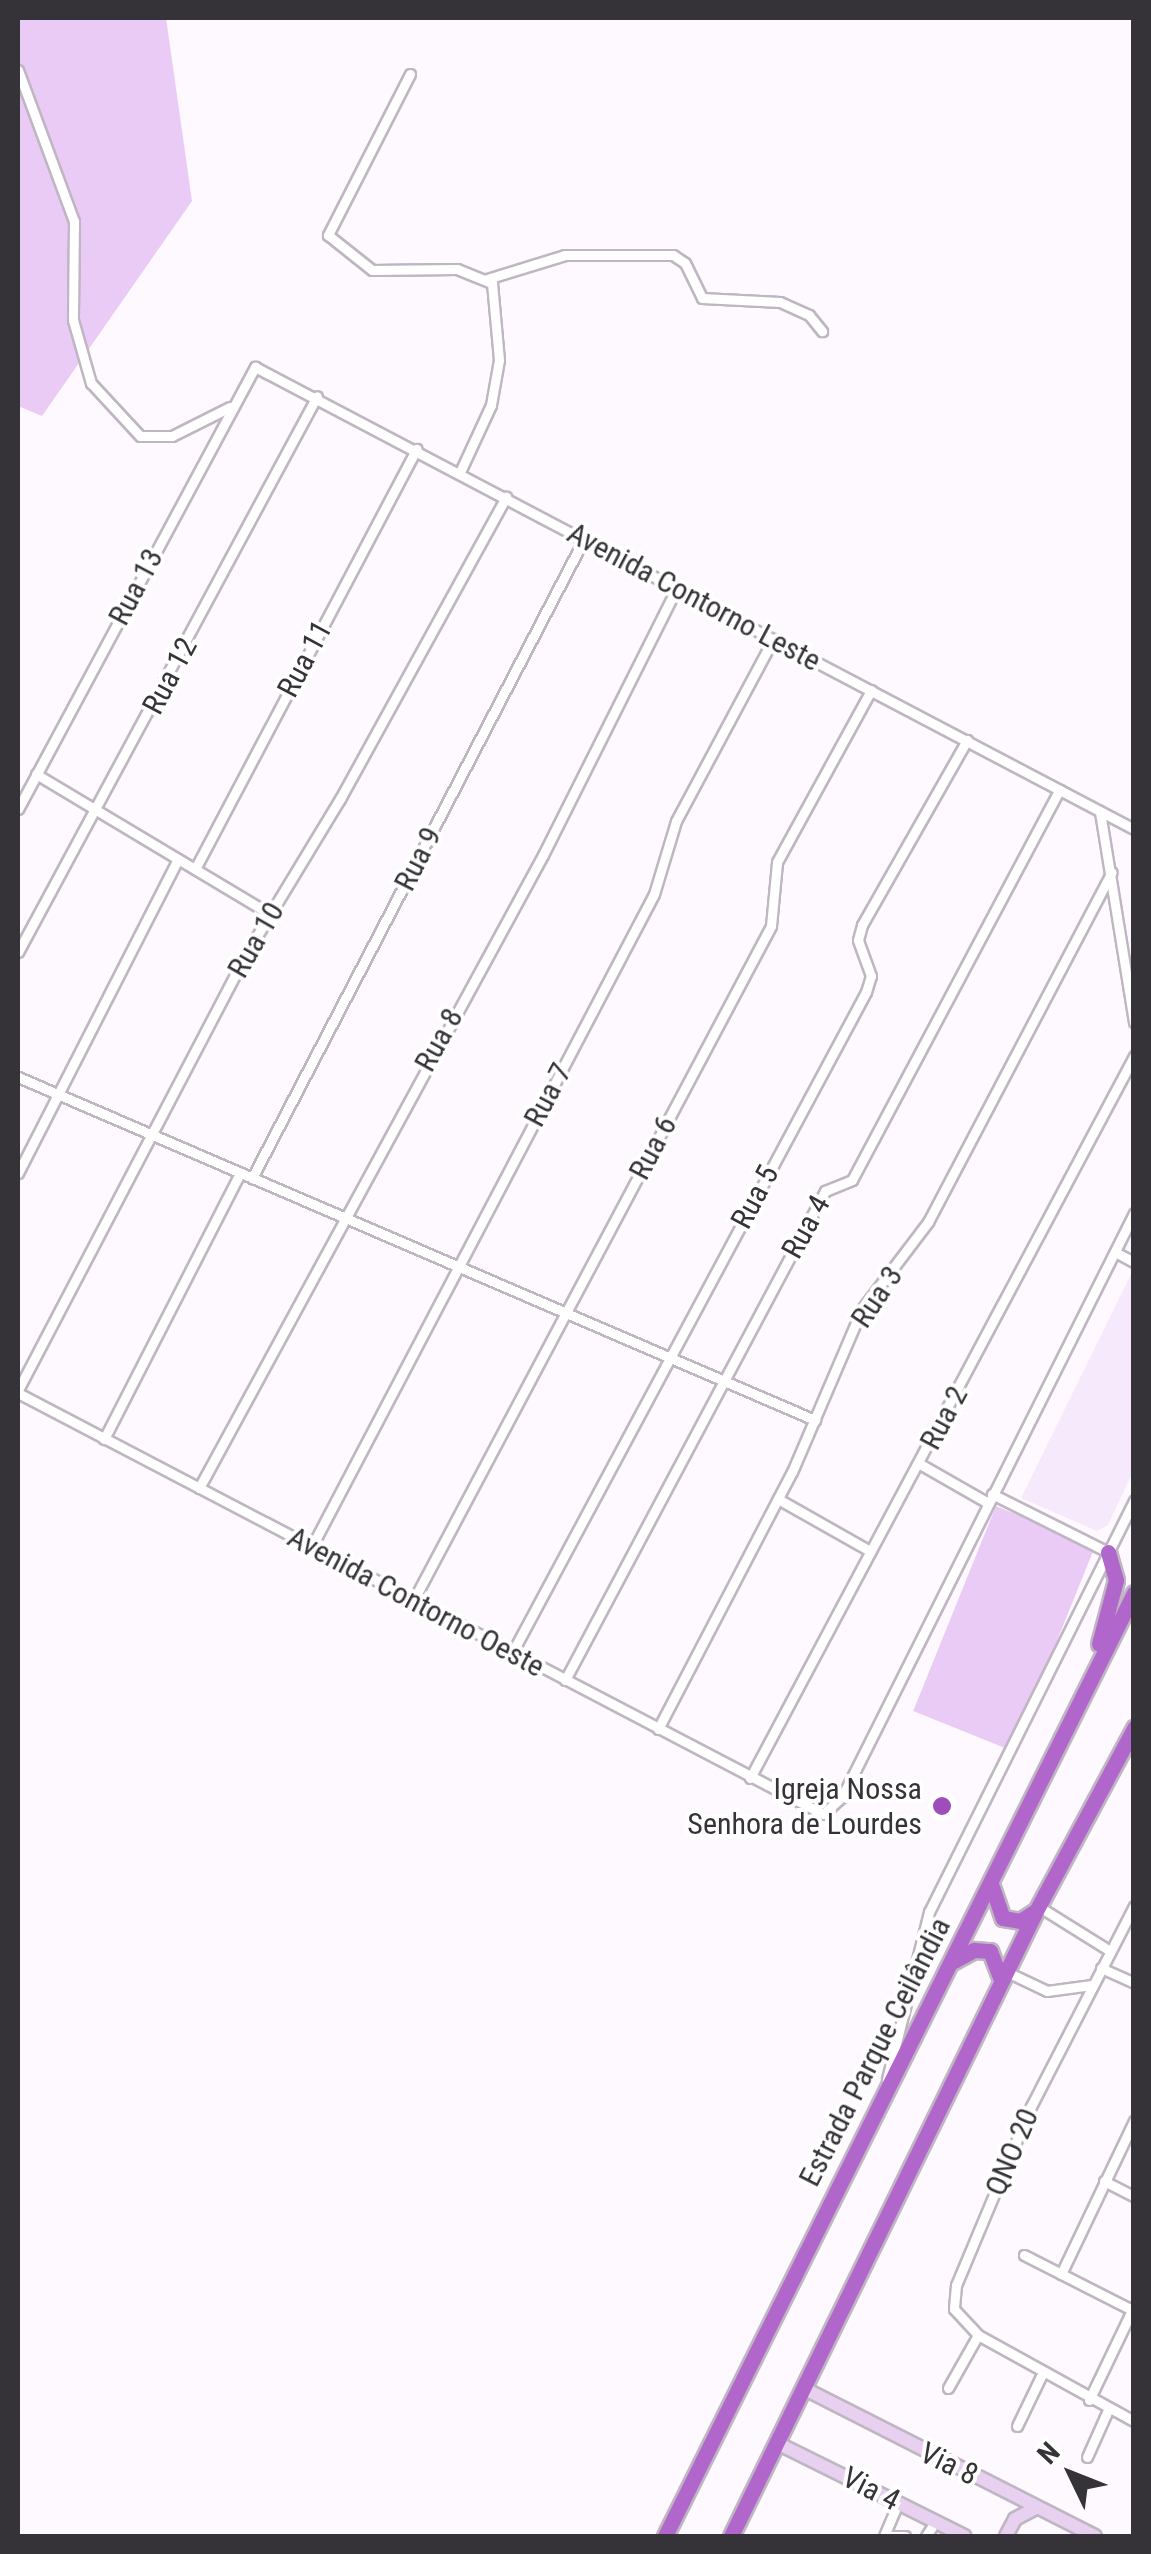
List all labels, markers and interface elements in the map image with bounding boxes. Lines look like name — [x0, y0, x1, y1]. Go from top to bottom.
street label: Avenida Contorno Leste — [561, 515, 827, 679]
street label: Rua 13 — [101, 543, 171, 631]
street label: Rua 11 — [270, 615, 340, 703]
street label: Rua 12 — [135, 632, 205, 720]
street label: Rua 9 — [387, 821, 449, 897]
street label: Rua 10 — [220, 896, 292, 984]
street label: Rua 8 — [407, 1002, 471, 1078]
street label: Rua 7 — [516, 1057, 580, 1133]
street label: Rua 6 — [621, 1110, 685, 1186]
street label: Rua 5 — [723, 1159, 787, 1235]
street label: Rua 4 — [774, 1189, 838, 1265]
street label: Rua 3 — [843, 1259, 911, 1335]
street label: Rua 2 — [912, 1380, 976, 1456]
street label: Avenida Contorno Oeste — [282, 1519, 550, 1685]
place label: Igreja Nossa Senhora de Lourdes — [687, 1771, 922, 1842]
marker: Igreja Nossa Senhora de Lourdes — [931, 1795, 953, 1817]
street label: Estrada Parque Ceilândia — [792, 1912, 958, 2192]
street label: QNO 20 — [978, 2103, 1046, 2201]
north arrow — [1021, 2424, 1121, 2524]
street label: Via 8 — [914, 2435, 984, 2493]
text: N — [1031, 2436, 1067, 2471]
street label: Via 4 — [836, 2459, 906, 2519]

